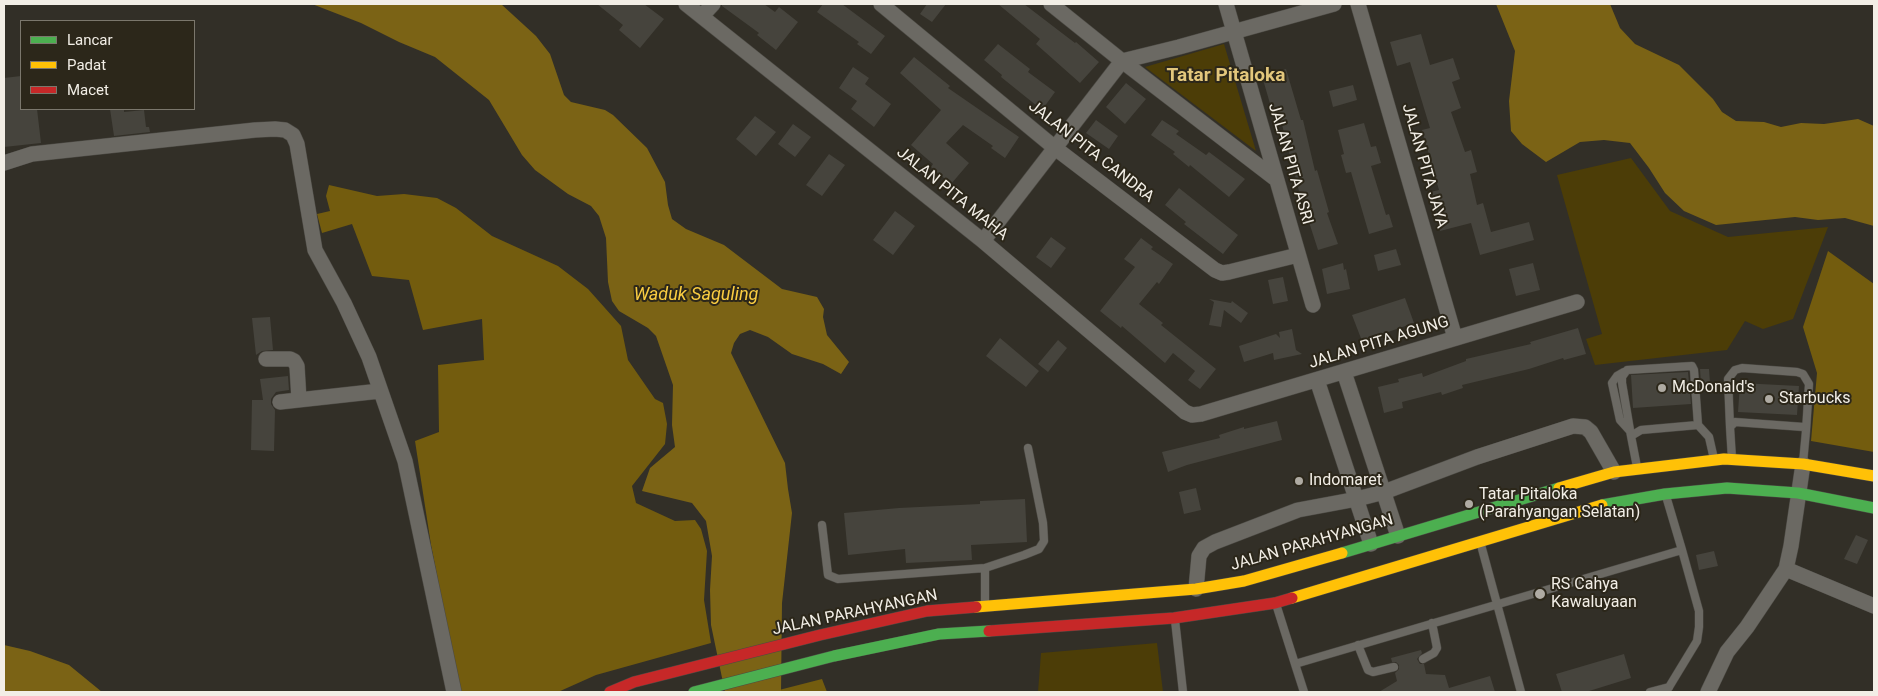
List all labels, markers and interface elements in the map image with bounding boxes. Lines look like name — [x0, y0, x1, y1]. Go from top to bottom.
legend — [20, 20, 195, 110]
text: Lancar — [67, 31, 113, 49]
text: Padat — [67, 56, 106, 74]
district label: Tatar Pitaloka — [1167, 65, 1285, 87]
text: Macet — [67, 81, 109, 99]
street label: JALAN PITA CANDRA — [1024, 97, 1158, 207]
street label: JALAN PITA ASRI — [1263, 101, 1317, 227]
street label: JALAN PITA JAYA — [1397, 101, 1451, 231]
street label: JALAN PITA MAHA — [892, 143, 1012, 245]
water label: Waduk Saguling — [634, 284, 758, 306]
street label: JALAN PITA AGUNG — [1307, 313, 1451, 373]
place label: McDonald's — [1672, 378, 1755, 398]
marker: McDonald's — [1656, 382, 1668, 394]
place label: Starbucks — [1779, 389, 1850, 409]
marker: Starbucks — [1763, 393, 1775, 405]
place label: Indomaret — [1309, 471, 1382, 491]
marker: Indomaret — [1293, 475, 1305, 487]
place label: Tatar Pitaloka (Parahyangan Selatan) — [1479, 485, 1640, 523]
marker: Tatar Pitaloka (Parahyangan Selatan) — [1463, 498, 1475, 510]
street label: JALAN PARAHYANGAN — [1229, 511, 1395, 575]
place label: RS Cahya Kawaluyaan — [1551, 575, 1637, 613]
street label: JALAN PARAHYANGAN — [771, 586, 939, 640]
marker: RS Cahya Kawaluyaan — [1533, 587, 1547, 601]

